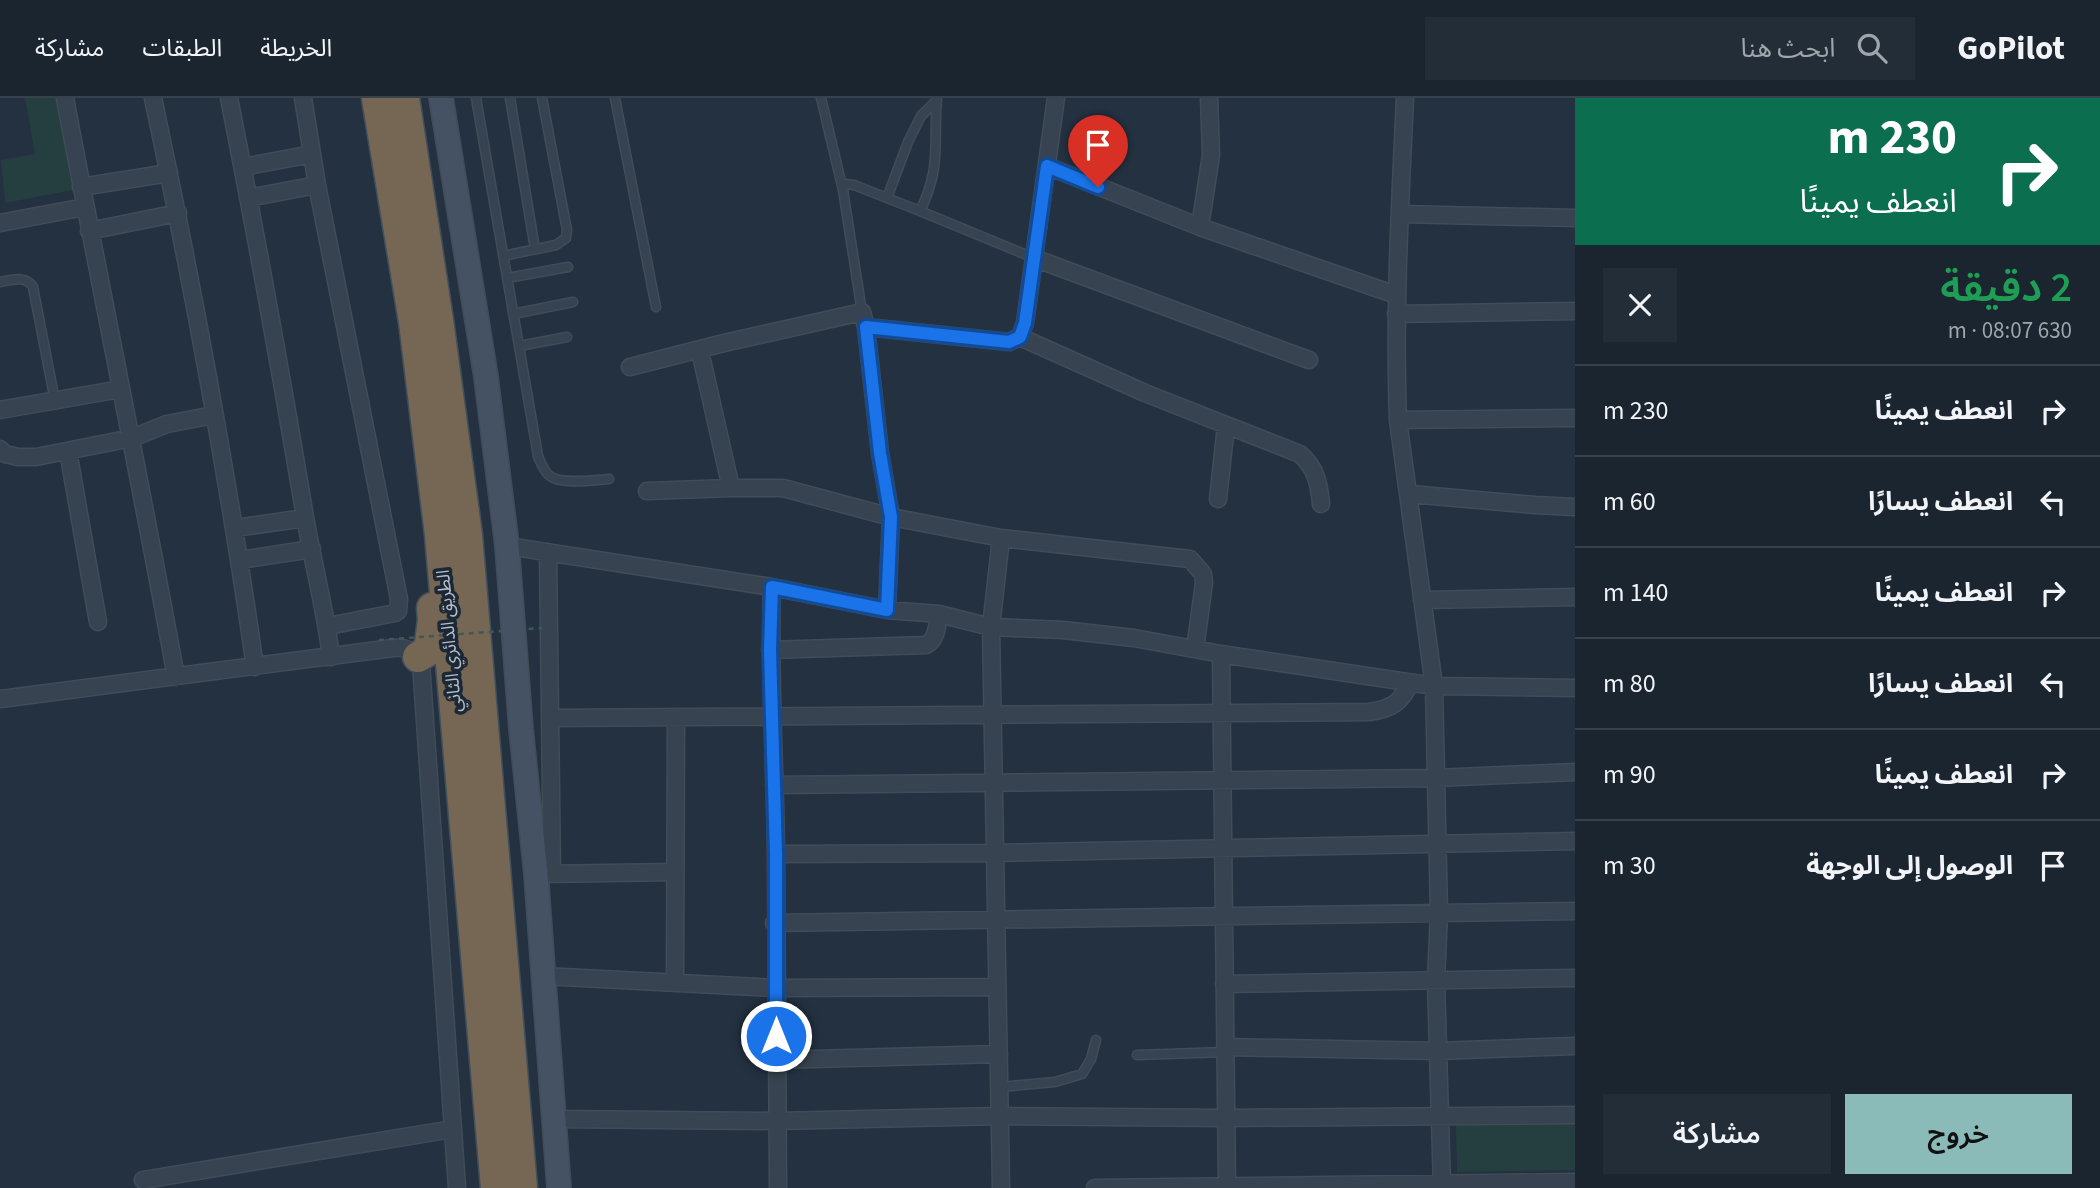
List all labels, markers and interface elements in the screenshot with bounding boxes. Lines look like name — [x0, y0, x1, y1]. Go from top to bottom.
search box — [1425, 17, 1915, 80]
text: GoPilot — [1957, 25, 2065, 72]
icon: search — [1853, 29, 1891, 67]
text: ابحث هنا — [1741, 30, 1835, 67]
text: مشاركة — [35, 31, 104, 66]
text: الطبقات — [142, 31, 222, 66]
text: الخريطة — [260, 31, 332, 66]
text: 230 m — [1828, 103, 1957, 173]
pin — [1068, 115, 1128, 187]
icon: arrive — [1079, 126, 1117, 164]
icon: right — [1981, 126, 2072, 217]
text: انعطف يمينًا — [1800, 179, 1957, 225]
text: 2 دقيقة — [1940, 258, 2072, 318]
button: close — [1603, 268, 1677, 342]
text: 630 m · 08:07 — [1948, 314, 2072, 347]
text: 230 m — [1603, 392, 1669, 429]
text: انعطف يمينًا — [1875, 392, 2013, 429]
icon: right — [2034, 392, 2072, 430]
text: 60 m — [1603, 483, 1656, 520]
text: انعطف يسارًا — [1868, 483, 2013, 520]
icon: left — [2034, 483, 2072, 521]
street label: الطريق الدائري الثاني — [431, 569, 468, 713]
text: 140 m — [1603, 574, 1669, 611]
text: انعطف يمينًا — [1875, 574, 2013, 611]
icon: right — [2034, 574, 2072, 612]
text: 80 m — [1603, 665, 1656, 702]
text: انعطف يسارًا — [1868, 665, 2013, 702]
icon: left — [2034, 665, 2072, 703]
text: 90 m — [1603, 756, 1656, 793]
text: انعطف يمينًا — [1875, 756, 2013, 793]
icon: right — [2034, 756, 2072, 794]
text: 30 m — [1603, 847, 1656, 884]
text: الوصول إلى الوجهة — [1806, 847, 2013, 884]
icon: arrive — [2034, 847, 2072, 885]
position arrow — [739, 999, 813, 1073]
button: مشاركة — [1603, 1094, 1831, 1174]
button: خروج — [1845, 1094, 2072, 1174]

